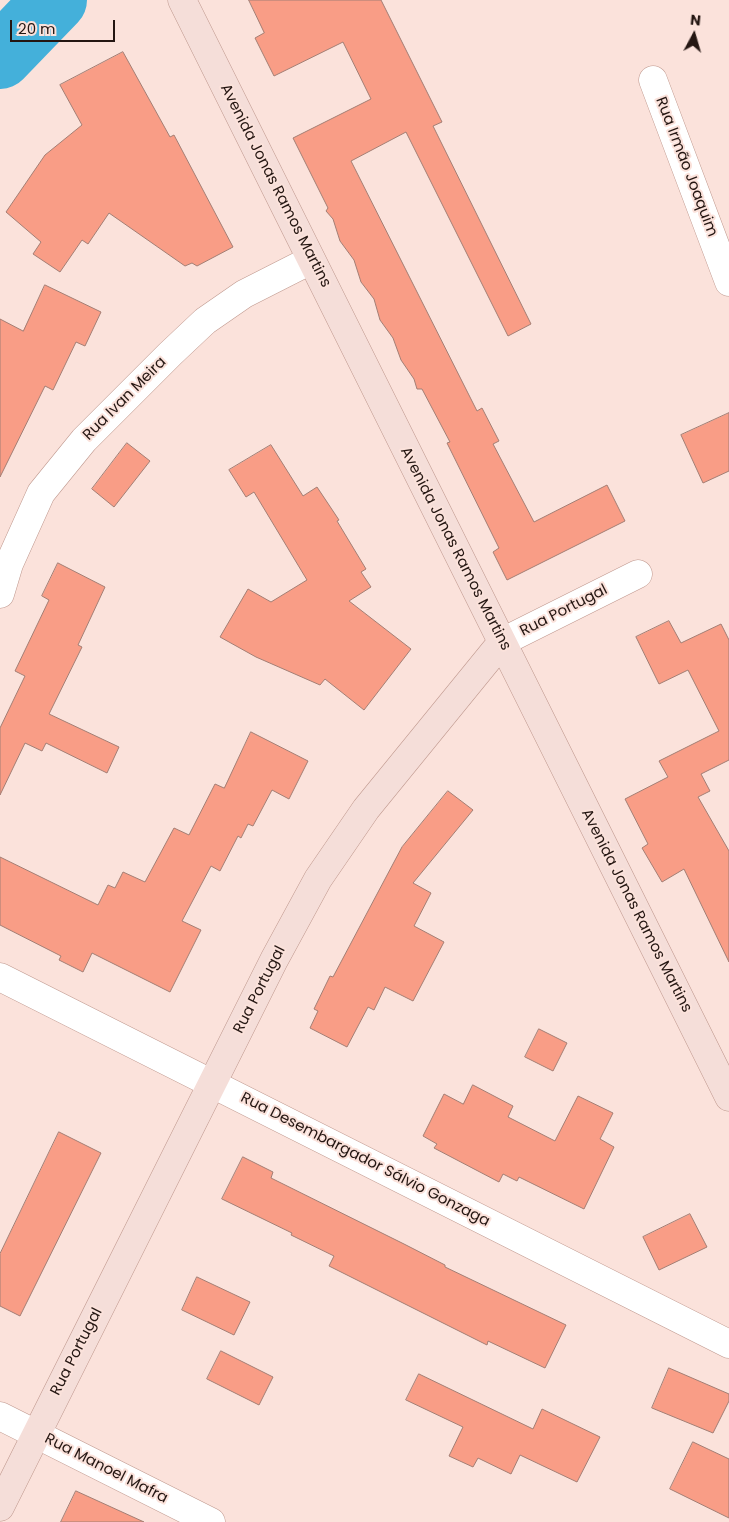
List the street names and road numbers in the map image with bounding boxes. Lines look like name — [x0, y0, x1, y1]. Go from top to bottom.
street label: Avenida Jonas Ramos Martins — [216, 81, 334, 291]
street label: Rua Irmão Joaquim — [651, 95, 721, 239]
street label: Rua Ivan Meira — [80, 354, 170, 444]
street label: Avenida Jonas Ramos Martins — [396, 444, 514, 654]
street label: Rua Portugal — [517, 581, 611, 641]
street label: Avenida Jonas Ramos Martins — [577, 806, 695, 1016]
street label: Rua Portugal — [230, 943, 290, 1037]
street label: Rua Desembargador Sálvio Gonzaga — [237, 1089, 493, 1231]
street label: Rua Portugal — [47, 1305, 107, 1399]
street label: Rua Manoel Mafra — [41, 1430, 171, 1508]

